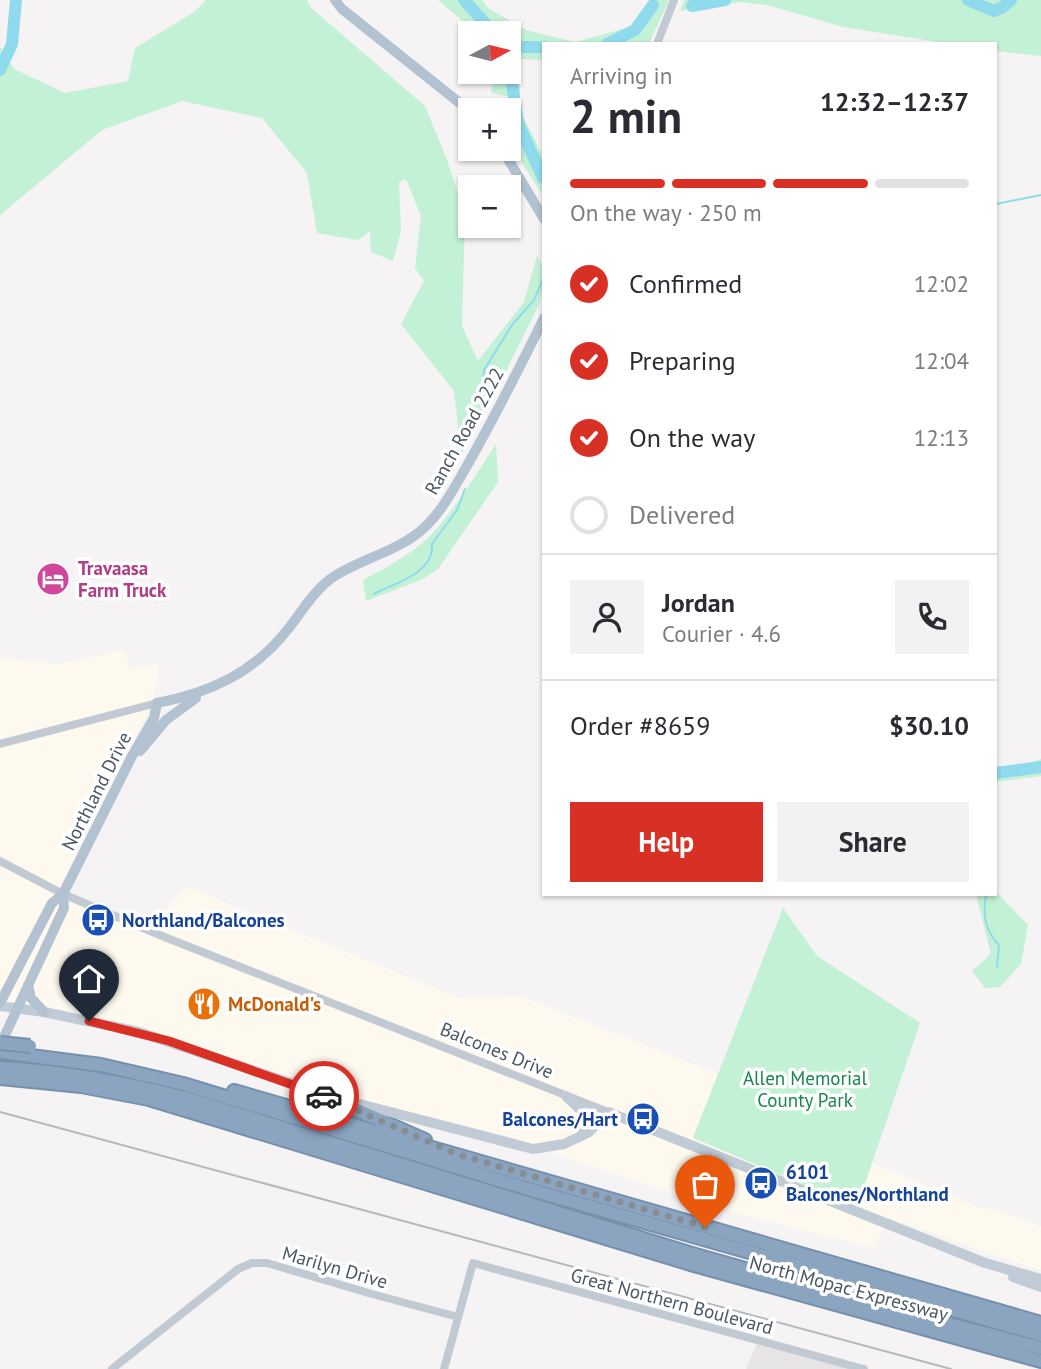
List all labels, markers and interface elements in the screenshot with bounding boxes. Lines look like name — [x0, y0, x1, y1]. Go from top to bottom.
north arrow — [458, 21, 522, 84]
map controls — [458, 21, 521, 238]
text: Arriving in — [570, 61, 672, 90]
text: 12:32–12:37 — [820, 85, 969, 118]
text: 2 min — [570, 86, 682, 146]
button: + — [458, 98, 521, 161]
button: − — [458, 175, 521, 238]
text: On the way · 250 m — [570, 198, 762, 227]
icon: check — [570, 265, 608, 303]
text: Confirmed — [629, 267, 742, 300]
text: 12:02 — [914, 269, 969, 298]
icon: check — [570, 342, 608, 380]
text: Preparing — [629, 344, 736, 377]
text: 12:04 — [914, 346, 969, 375]
street label: Ranch Road 2222 — [419, 363, 509, 499]
icon: check — [570, 419, 608, 457]
text: On the way — [629, 421, 755, 454]
text: 12:13 — [914, 423, 969, 452]
text: Delivered — [629, 498, 735, 531]
place label: Travaasa Farm Truck — [78, 556, 167, 602]
hotel icon: Travaasa Farm Truck — [34, 560, 72, 598]
button: person — [570, 580, 644, 654]
button: phone — [895, 580, 969, 654]
text: Jordan — [662, 586, 735, 619]
text: Courier · 4.6 — [662, 619, 781, 648]
text: Order #8659 — [570, 709, 710, 742]
text: $30.10 — [889, 709, 969, 742]
street label: Northland Drive — [56, 728, 136, 854]
button: Help — [570, 802, 763, 882]
button: Share — [777, 802, 969, 882]
bus stop icon: Northland/Balcones — [79, 901, 117, 939]
place label: Northland/Balcones — [122, 908, 285, 932]
pin — [59, 949, 119, 1021]
icon: home — [70, 960, 108, 998]
restaurant icon: McDonald's — [185, 985, 223, 1023]
place label: McDonald's — [228, 992, 321, 1016]
street label: Balcones Drive — [437, 1016, 557, 1084]
courier — [289, 1061, 359, 1131]
park label: Allen Memorial County Park — [743, 1066, 868, 1112]
icon: car — [305, 1077, 343, 1115]
bus stop icon: Balcones/Hart — [624, 1100, 662, 1138]
place label: Balcones/Hart — [502, 1107, 618, 1131]
pin — [675, 1155, 735, 1227]
place label: 6101 Balcones/Northland — [786, 1160, 949, 1206]
bus stop icon: 6101 Balcones/Northland — [742, 1164, 780, 1202]
icon: bag — [686, 1166, 724, 1204]
street label: Marilyn Drive — [280, 1241, 390, 1293]
street label: North Mopac Expressway — [747, 1250, 951, 1326]
street label: Great Northern Boulevard — [568, 1262, 776, 1340]

